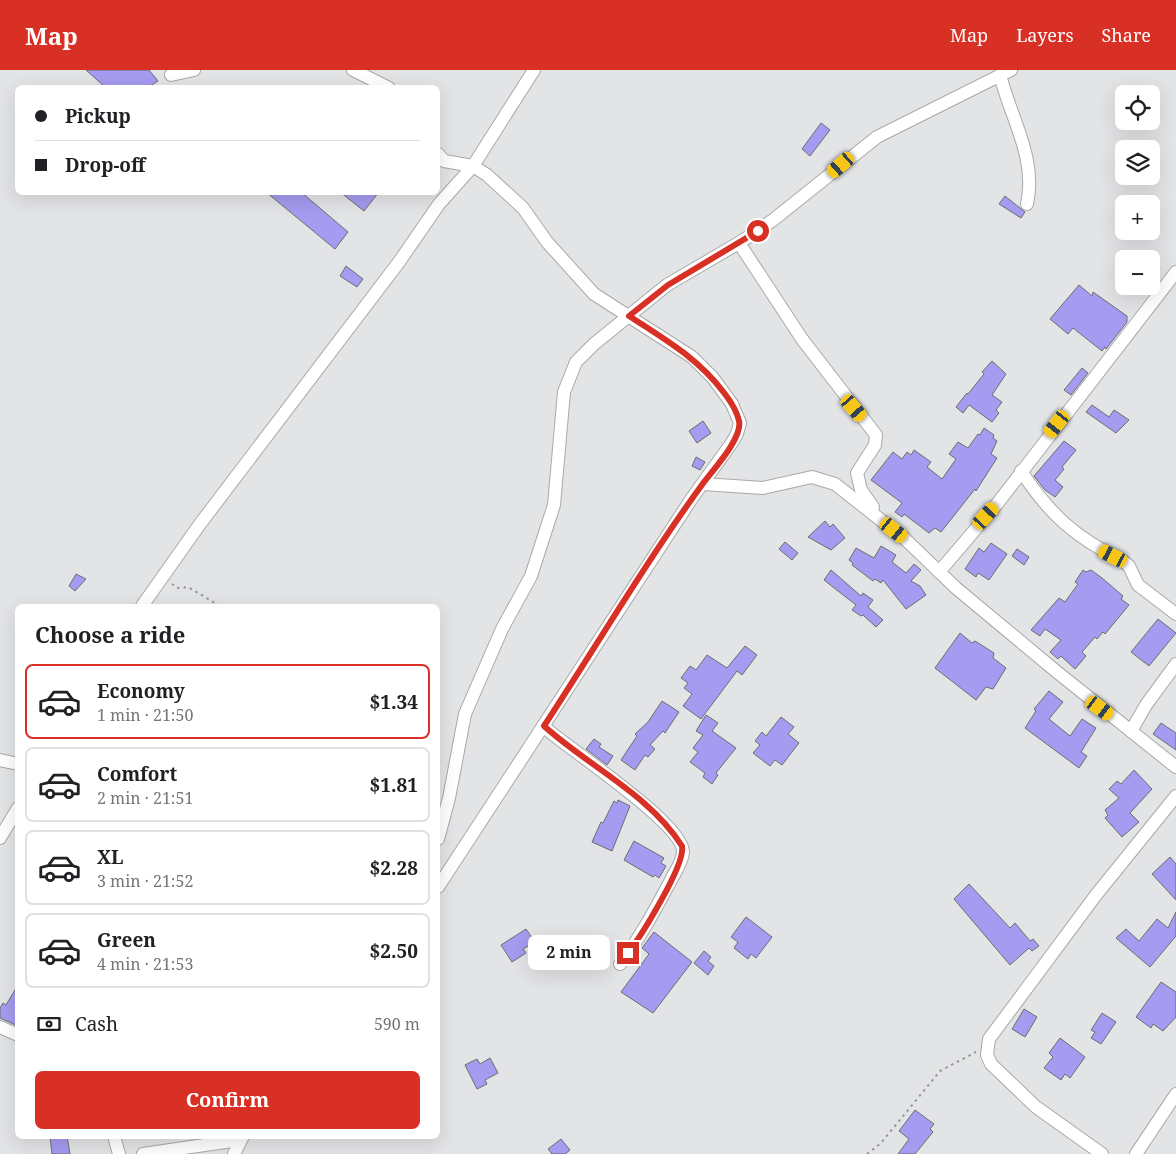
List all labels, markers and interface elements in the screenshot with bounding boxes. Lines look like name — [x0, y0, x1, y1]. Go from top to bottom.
text: Map — [25, 19, 78, 52]
text: Map — [950, 23, 988, 47]
text: Layers — [1016, 23, 1074, 47]
text: Share — [1102, 23, 1151, 47]
map controls — [1115, 85, 1160, 295]
button: locate — [1115, 85, 1160, 130]
text: Pickup — [65, 103, 131, 129]
button: layers — [1115, 140, 1160, 185]
car — [824, 149, 857, 181]
text: Drop-off — [65, 152, 145, 178]
button: + — [1115, 195, 1160, 240]
route start — [747, 220, 769, 242]
button: − — [1115, 250, 1160, 295]
car — [838, 392, 869, 424]
car — [1041, 408, 1072, 440]
car — [970, 500, 1001, 532]
car — [877, 515, 910, 545]
car — [1096, 543, 1129, 569]
text: Choose a ride — [35, 619, 185, 649]
text: Economy — [97, 678, 185, 704]
icon: car — [37, 679, 82, 724]
text: $1.34 — [369, 689, 418, 715]
car — [1083, 693, 1116, 723]
text: 1 min · 21:50 — [97, 704, 193, 726]
text: Comfort — [97, 761, 177, 787]
icon: car — [37, 762, 82, 807]
text: $1.81 — [369, 772, 418, 798]
text: 2 min · 21:51 — [97, 787, 193, 809]
text: XL — [97, 844, 123, 870]
icon: car — [37, 845, 82, 890]
text: $2.28 — [369, 855, 418, 881]
text: 3 min · 21:52 — [97, 870, 193, 892]
text: Green — [97, 927, 156, 953]
icon: car — [37, 928, 82, 973]
callout: 2 min — [528, 936, 610, 970]
text: $2.50 — [369, 938, 418, 964]
text: 2 min — [546, 941, 592, 963]
route end — [617, 942, 639, 964]
text: 4 min · 21:53 — [97, 953, 193, 975]
icon: cash — [35, 1010, 63, 1038]
text: Cash — [75, 1011, 118, 1037]
text: 590 m — [374, 1013, 420, 1035]
button: Confirm — [35, 1071, 420, 1129]

